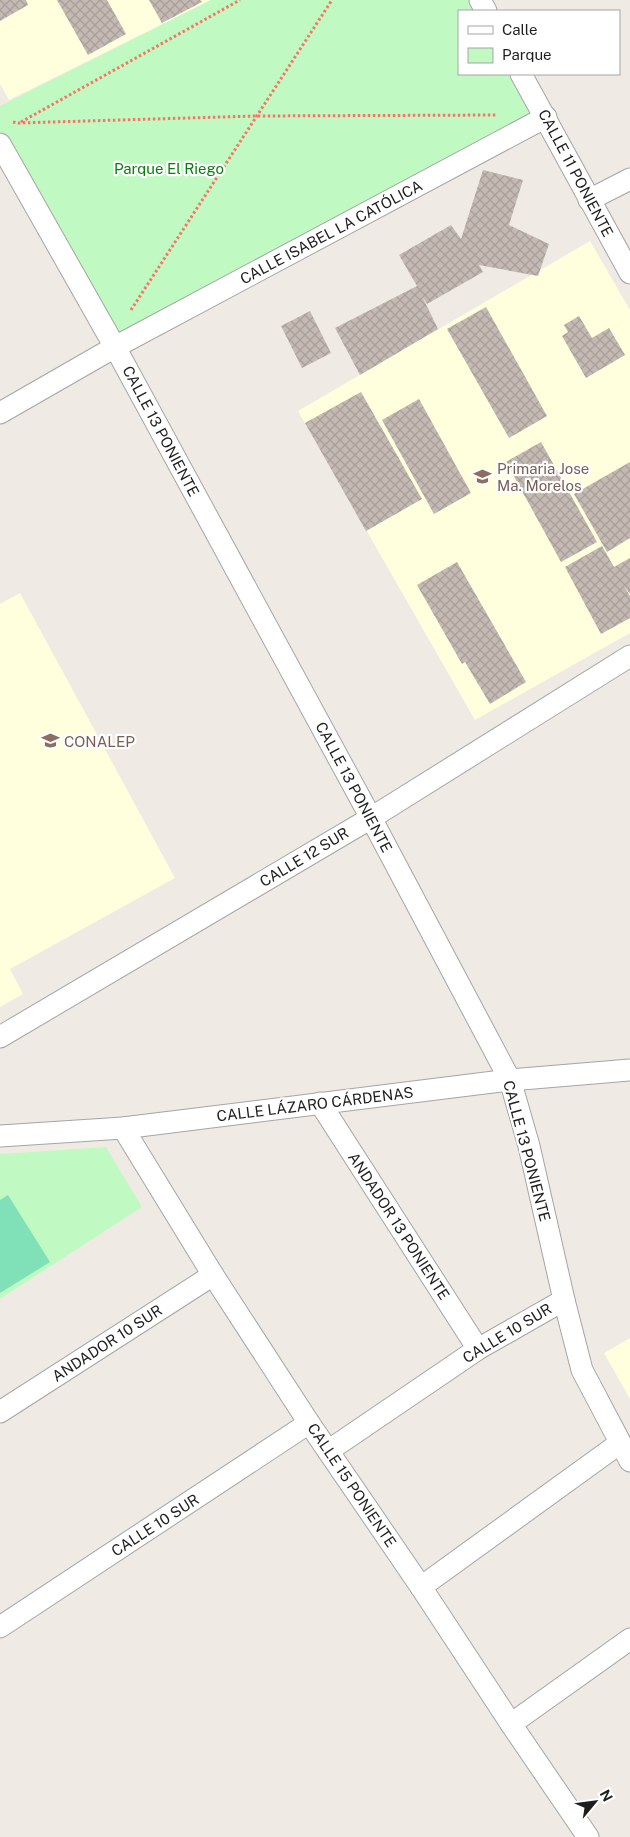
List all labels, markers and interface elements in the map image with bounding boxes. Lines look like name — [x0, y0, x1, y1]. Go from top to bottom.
legend — [458, 10, 620, 75]
text: Calle — [502, 21, 538, 38]
text: Parque — [502, 46, 552, 63]
street label: CALLE 11 PONIENTE — [535, 106, 617, 240]
park label: Parque El Riego — [114, 160, 224, 177]
street label: CALLE ISABEL LA CATÓLICA — [237, 176, 425, 287]
street label: CALLE 13 PONIENTE — [119, 363, 203, 499]
place label: Primaria Jose Ma. Morelos — [497, 460, 589, 494]
school or university icon: Primaria Jose Ma. Morelos — [473, 467, 493, 487]
street label: CALLE 13 PONIENTE — [312, 719, 396, 855]
school or university icon: CONALEP — [40, 731, 60, 751]
place label: CONALEP — [64, 733, 135, 750]
street label: CALLE 12 SUR — [257, 824, 351, 890]
street label: CALLE 13 PONIENTE — [500, 1079, 554, 1223]
street label: CALLE LÁZARO CÁRDENAS — [216, 1083, 414, 1125]
street label: ANDADOR 13 PONIENTE — [345, 1149, 453, 1303]
street label: CALLE 10 SUR — [459, 1300, 555, 1366]
street label: ANDADOR 10 SUR — [49, 1301, 165, 1385]
street label: CALLE 15 PONIENTE — [304, 1420, 400, 1550]
street label: CALLE 10 SUR — [108, 1490, 202, 1560]
north arrow — [570, 1777, 620, 1827]
text: N — [597, 1787, 616, 1804]

